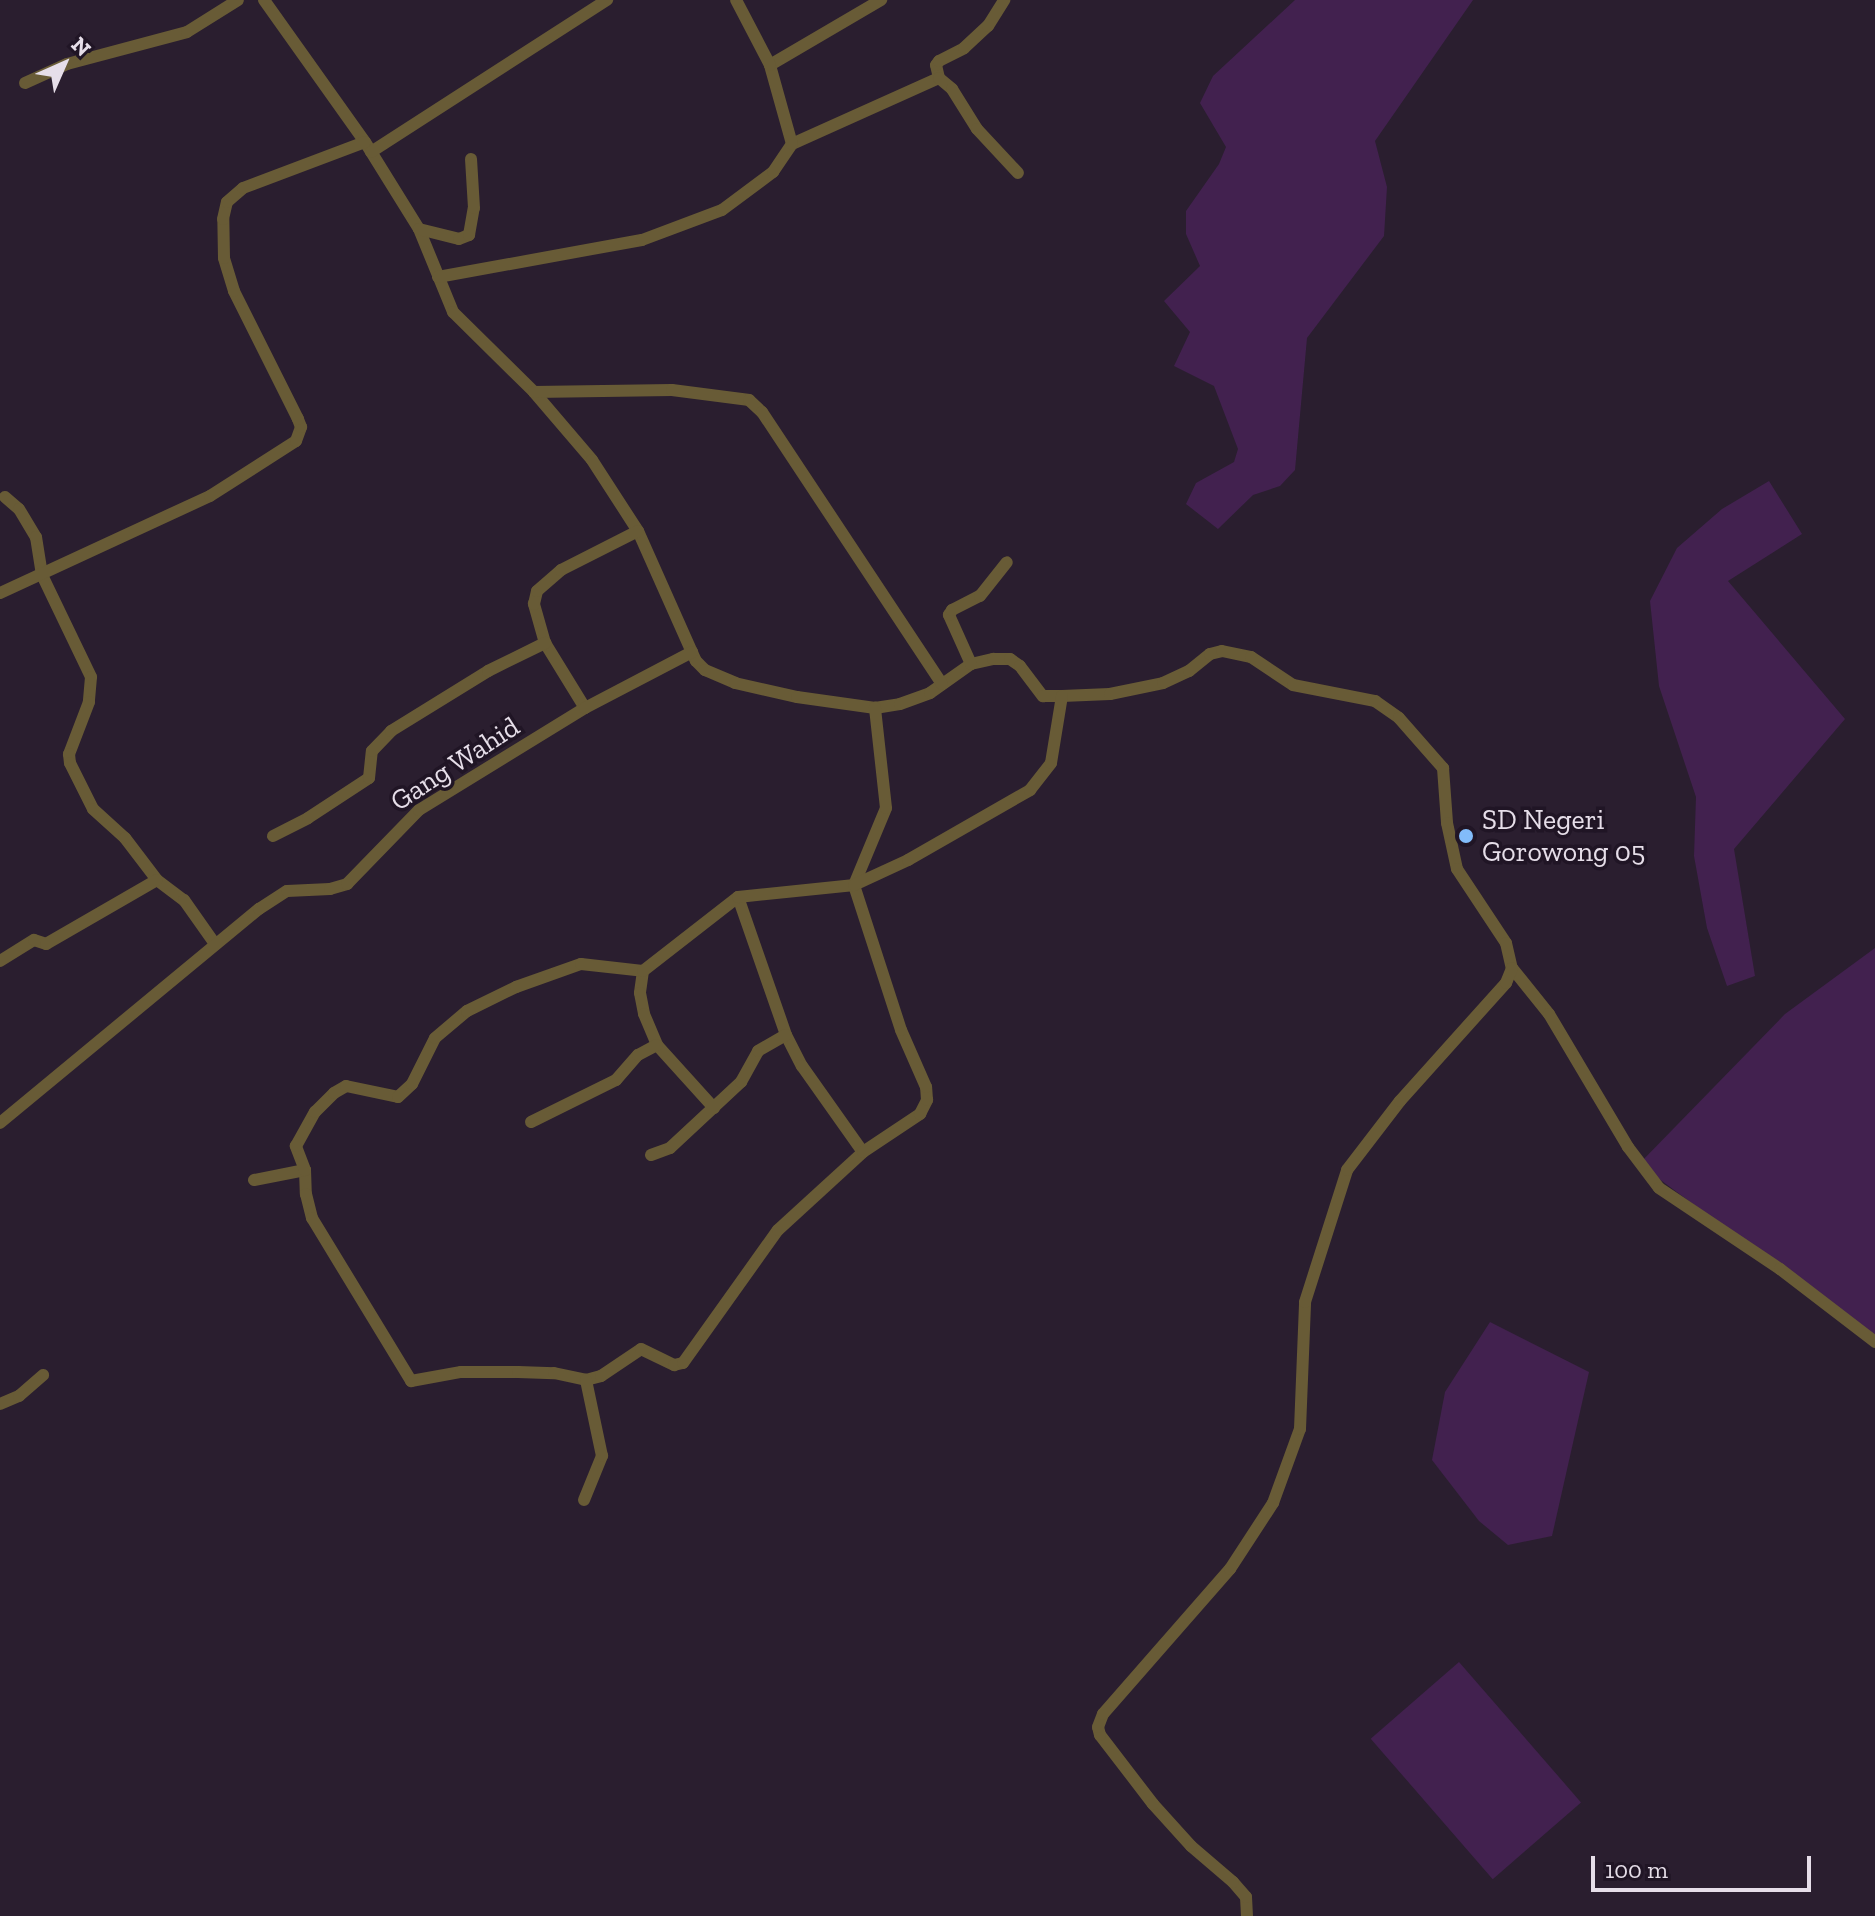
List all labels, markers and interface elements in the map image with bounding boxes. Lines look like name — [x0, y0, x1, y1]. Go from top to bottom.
north arrow — [24, 24, 104, 104]
text: N — [66, 31, 97, 62]
street label: Gang Wahid — [384, 710, 526, 818]
place label: SD Negeri Gorowong 05 — [1482, 803, 1645, 869]
marker: SD Negeri Gorowong 05 — [1457, 827, 1475, 845]
scale bar — [1595, 1840, 1815, 1890]
text: 100 m — [1605, 1855, 1668, 1884]

